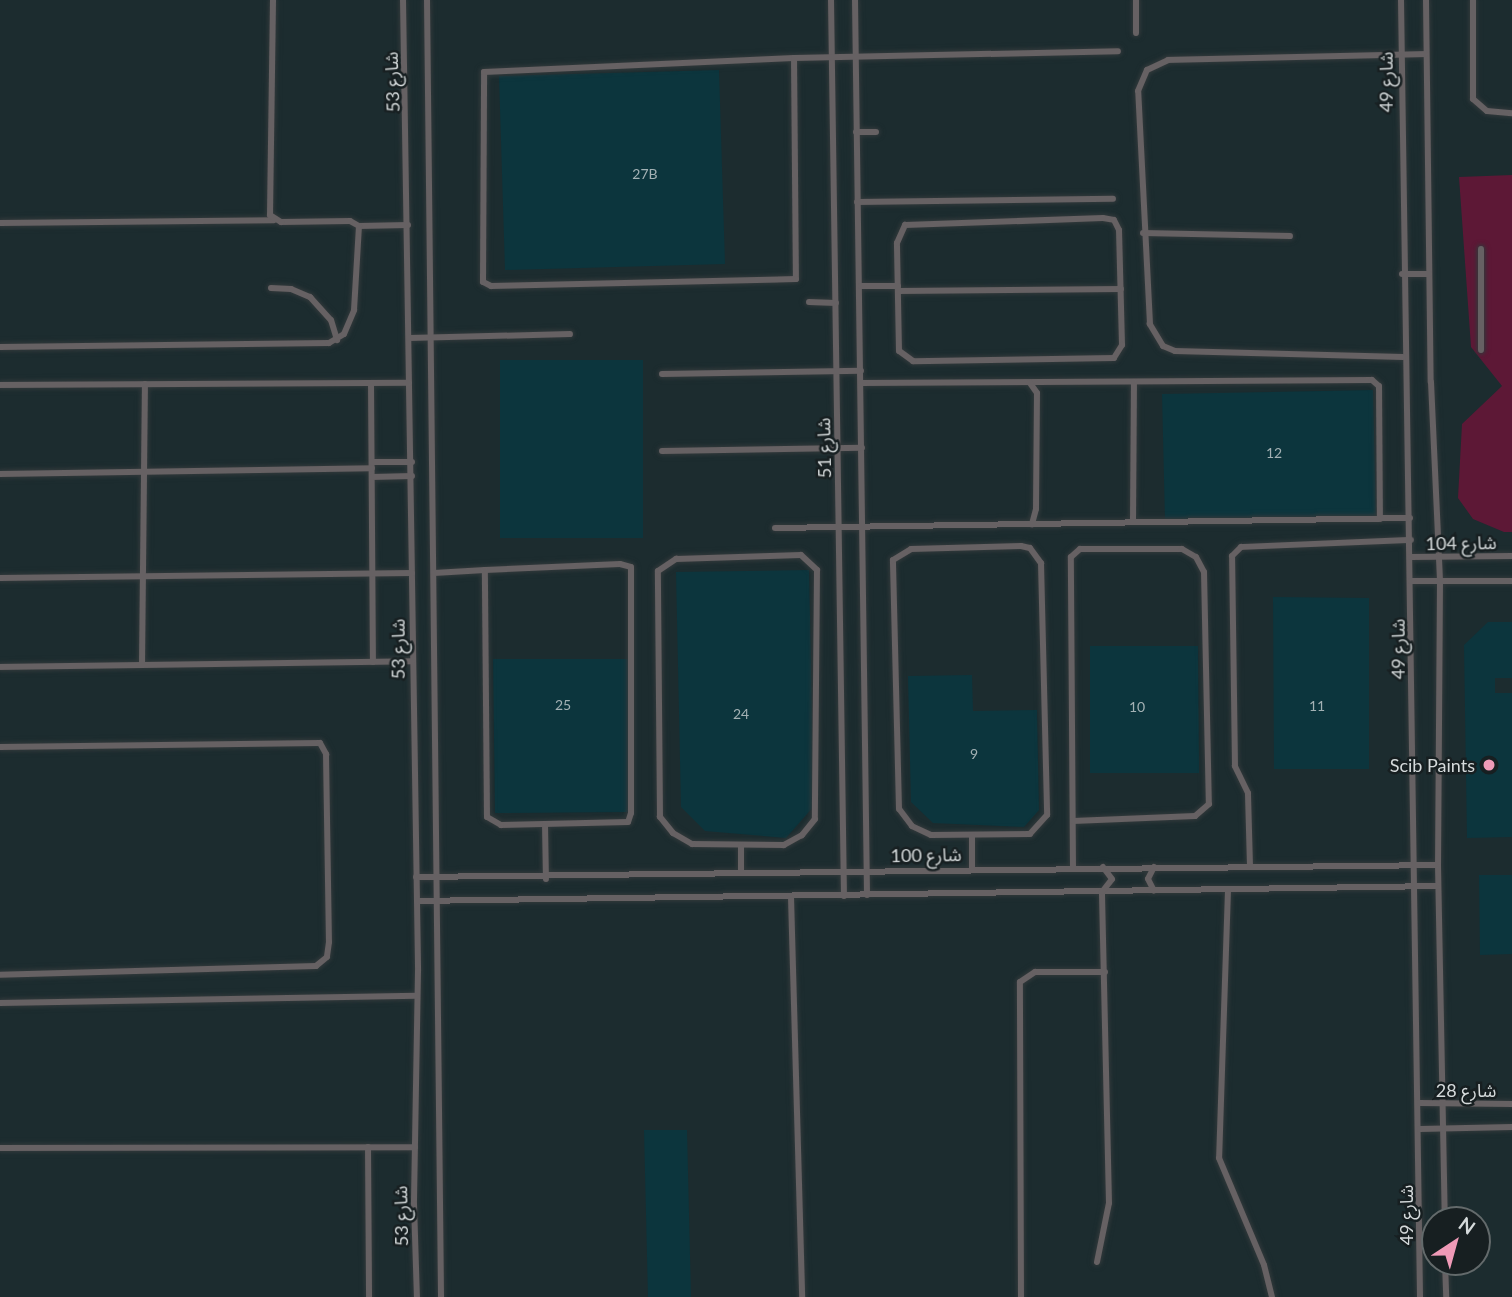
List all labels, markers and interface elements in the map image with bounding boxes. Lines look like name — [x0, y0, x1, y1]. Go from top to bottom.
street label: شارع 53 — [380, 51, 404, 113]
street label: شارع 49 — [1375, 52, 1397, 112]
house number: 27B — [632, 166, 658, 182]
street label: شارع 51 — [813, 418, 835, 478]
house number: 12 — [1266, 445, 1282, 461]
street label: شارع 104 — [1425, 532, 1497, 554]
street label: شارع 53 — [387, 619, 409, 679]
street label: شارع 49 — [1387, 619, 1409, 679]
house number: 25 — [555, 697, 571, 713]
house number: 11 — [1309, 698, 1325, 714]
house number: 10 — [1129, 699, 1145, 715]
house number: 24 — [733, 706, 749, 722]
house number: 9 — [970, 746, 978, 762]
place label: Scib Paints — [1390, 754, 1475, 776]
marker: Scib Paints — [1481, 757, 1497, 773]
street label: شارع 100 — [890, 844, 962, 866]
street label: شارع 28 — [1436, 1079, 1496, 1101]
street label: شارع 49 — [1395, 1185, 1417, 1245]
street label: شارع 53 — [390, 1186, 412, 1246]
north arrow — [1421, 1206, 1491, 1276]
text: N — [1455, 1212, 1480, 1239]

